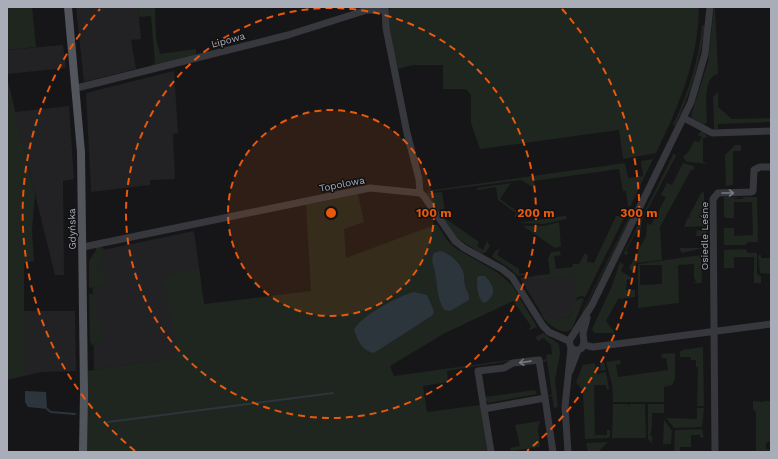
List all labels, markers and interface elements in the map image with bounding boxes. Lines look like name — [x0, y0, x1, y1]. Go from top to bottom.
street label: Lipowa — [210, 30, 246, 50]
street label: Topolowa — [318, 174, 366, 194]
one-way arrow — [721, 189, 734, 197]
street label: Osiedle Leśne — [699, 202, 710, 270]
centre of rings — [324, 206, 338, 220]
text: 100 m — [416, 206, 452, 220]
text: 200 m — [517, 206, 555, 220]
text: 300 m — [620, 206, 658, 220]
street label: Gdyńska — [66, 208, 78, 250]
one-way arrow — [519, 358, 532, 365]

